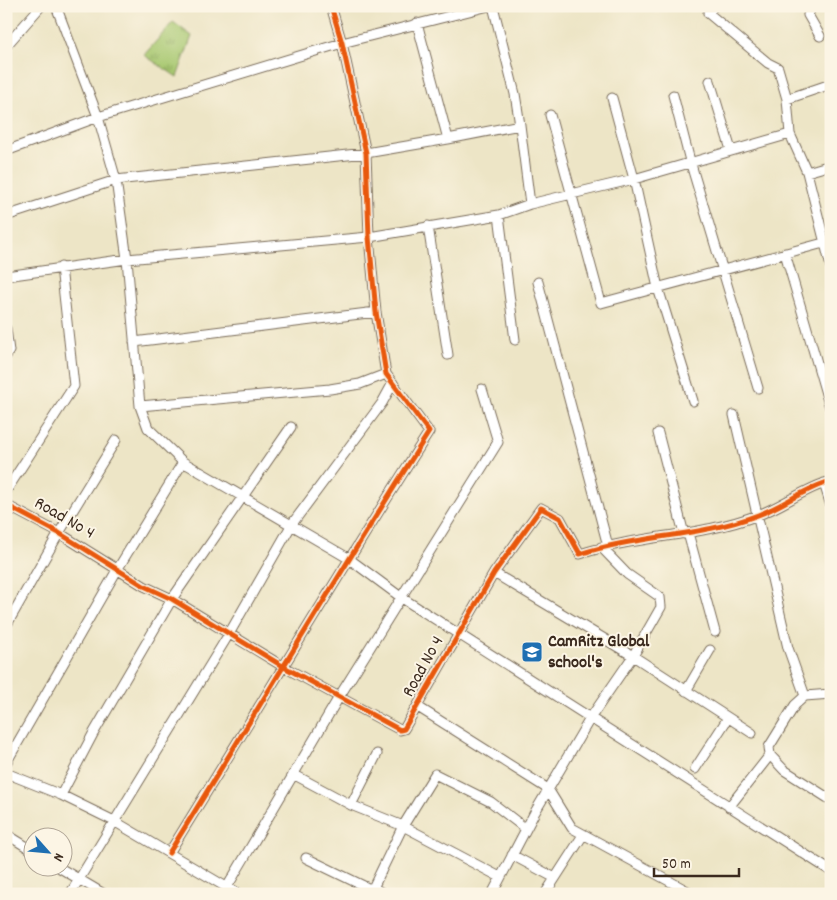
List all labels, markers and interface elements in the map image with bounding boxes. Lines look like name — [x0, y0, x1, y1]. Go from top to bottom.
street label: Road No 4 — [29, 492, 99, 546]
place label: CamRitz Global school's — [548, 630, 650, 676]
street label: Road No 4 — [397, 632, 451, 702]
school or university icon: CamRitz Global school's — [520, 640, 544, 664]
north arrow — [22, 828, 72, 878]
scale bar — [654, 845, 740, 877]
text: N — [47, 849, 68, 865]
text: 50 m — [662, 854, 691, 876]

